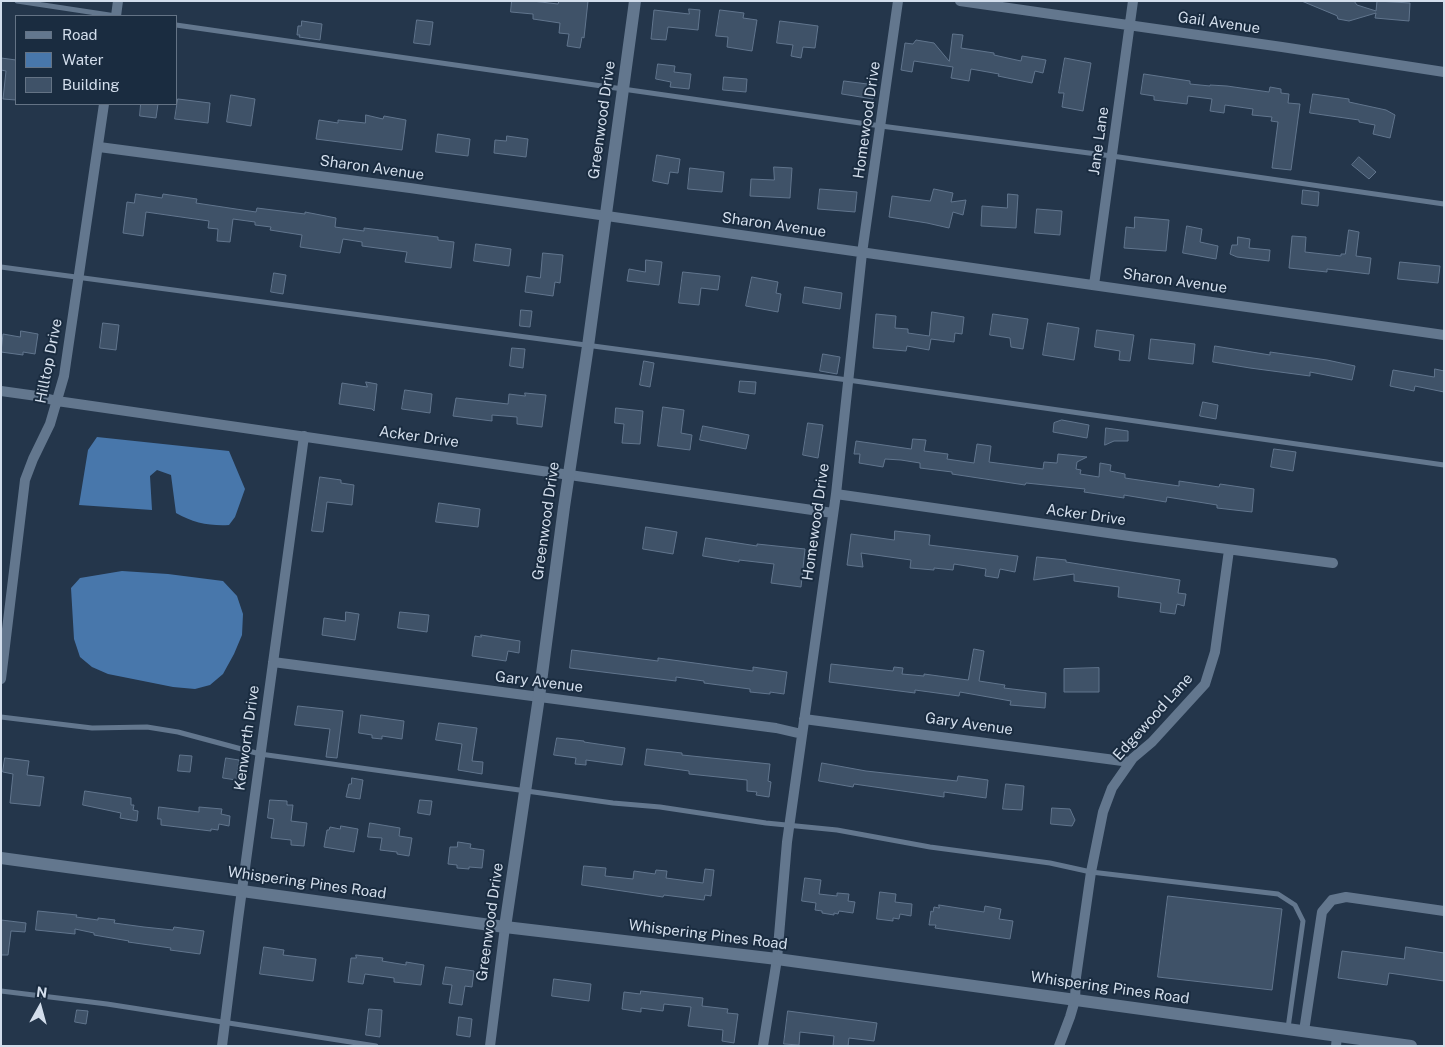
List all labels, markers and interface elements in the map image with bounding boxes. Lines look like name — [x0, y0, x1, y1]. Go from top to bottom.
street label: Gail Avenue — [1177, 8, 1261, 38]
legend — [15, 15, 178, 105]
text: Road — [62, 26, 98, 43]
text: Water — [62, 51, 104, 68]
street label: Greenwood Drive — [585, 60, 619, 180]
street label: Homewood Drive — [850, 60, 884, 180]
text: Building — [62, 76, 120, 93]
street label: Jane Lane — [1085, 106, 1113, 176]
street label: Sharon Avenue — [319, 152, 425, 184]
street label: Sharon Avenue — [721, 209, 827, 241]
street label: Sharon Avenue — [1122, 265, 1228, 297]
street label: Hilltop Drive — [32, 317, 66, 405]
street label: Acker Drive — [378, 422, 460, 452]
street label: Greenwood Drive — [529, 461, 563, 581]
street label: Homewood Drive — [799, 462, 833, 582]
street label: Acker Drive — [1045, 500, 1127, 530]
street label: Gary Avenue — [494, 668, 584, 696]
street label: Edgewood Lane — [1109, 670, 1197, 764]
street label: Kenworth Drive — [231, 684, 263, 792]
street label: Gary Avenue — [924, 709, 1014, 739]
street label: Greenwood Drive — [473, 862, 507, 982]
street label: Whispering Pines Road — [226, 863, 388, 903]
street label: Whispering Pines Road — [627, 916, 789, 954]
street label: Whispering Pines Road — [1029, 968, 1191, 1008]
north arrow — [15, 982, 65, 1032]
text: N — [35, 984, 48, 1001]

